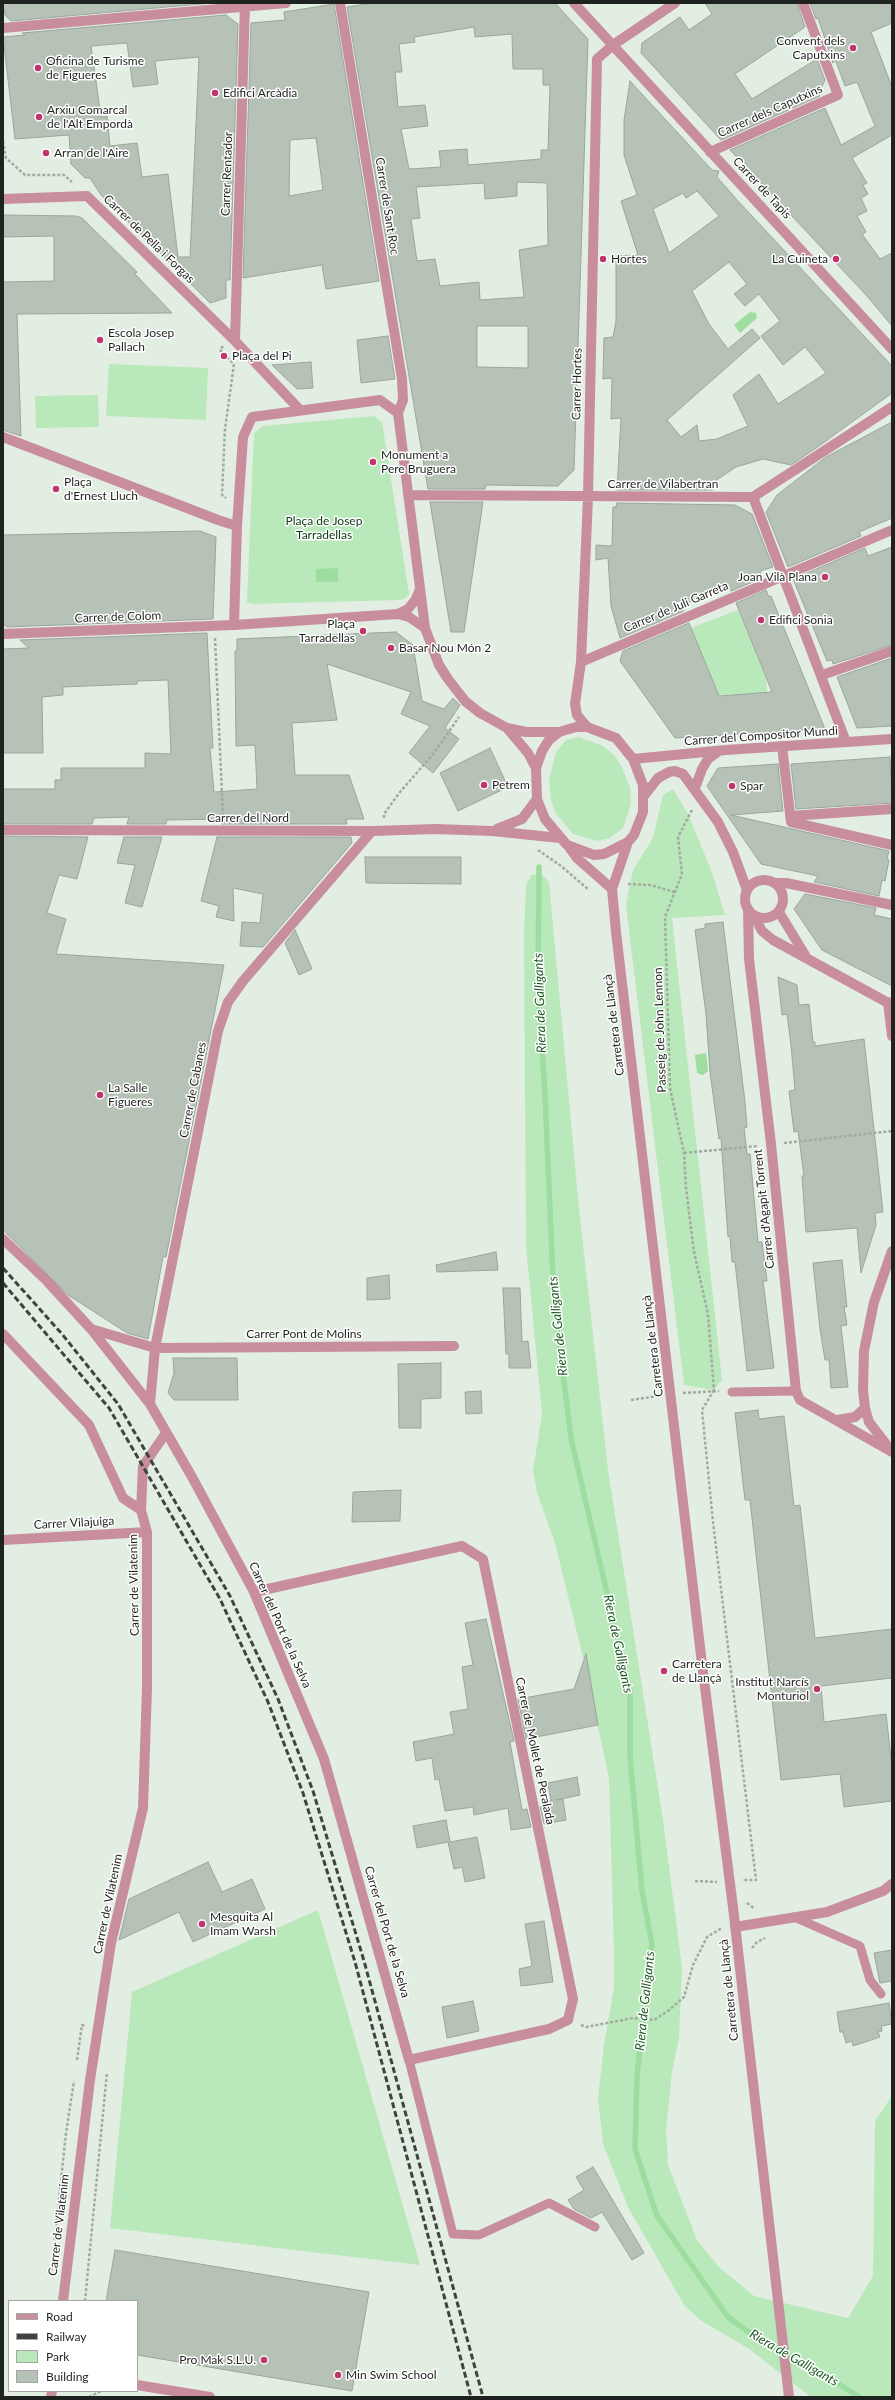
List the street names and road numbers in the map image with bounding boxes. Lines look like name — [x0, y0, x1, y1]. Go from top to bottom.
street label: Carrer dels Caputxins — [716, 81, 824, 141]
street label: Carrer Rentador — [218, 132, 236, 216]
street label: Carrer de Tapis — [730, 154, 794, 222]
street label: Carrer de Sant Roc — [372, 156, 402, 256]
street label: Carrer de Pella i Forgas — [100, 192, 198, 286]
street label: Carrer Hortes — [569, 348, 585, 420]
street label: Carrer de Vilabertran — [608, 477, 718, 491]
street label: Carrer de Juli Garreta — [621, 578, 731, 636]
street label: Carrer de Colom — [74, 608, 162, 626]
street label: Carrer del Compositor Mundi — [684, 723, 838, 749]
street label: Carrer del Nord — [207, 811, 289, 825]
street label: Passeig de John Lennon — [651, 967, 669, 1093]
street label: Carretera de Llançà — [601, 973, 627, 1077]
street label: Carrer de Cabanes — [177, 1041, 209, 1139]
street label: Carrer d'Agapit Torrent — [751, 1148, 777, 1270]
street label: Carretera de Llançà — [640, 1294, 666, 1398]
street label: Carrer Pont de Molins — [246, 1327, 362, 1341]
street label: Carrer Vilajuiga — [33, 1514, 115, 1532]
street label: Carrer de Vilatenim — [126, 1534, 142, 1636]
street label: Carrer del Port de la Selva — [246, 1560, 314, 1690]
street label: Carrer de Mollet de Peralada — [512, 1676, 558, 1826]
street label: Carrer de Vilatenim — [90, 1853, 126, 1955]
street label: Carrer del Port de la Selva — [361, 1865, 413, 1999]
street label: Carretera de Llançà — [717, 1938, 741, 2042]
street label: Carrer de Vilatenim — [46, 2173, 72, 2277]

